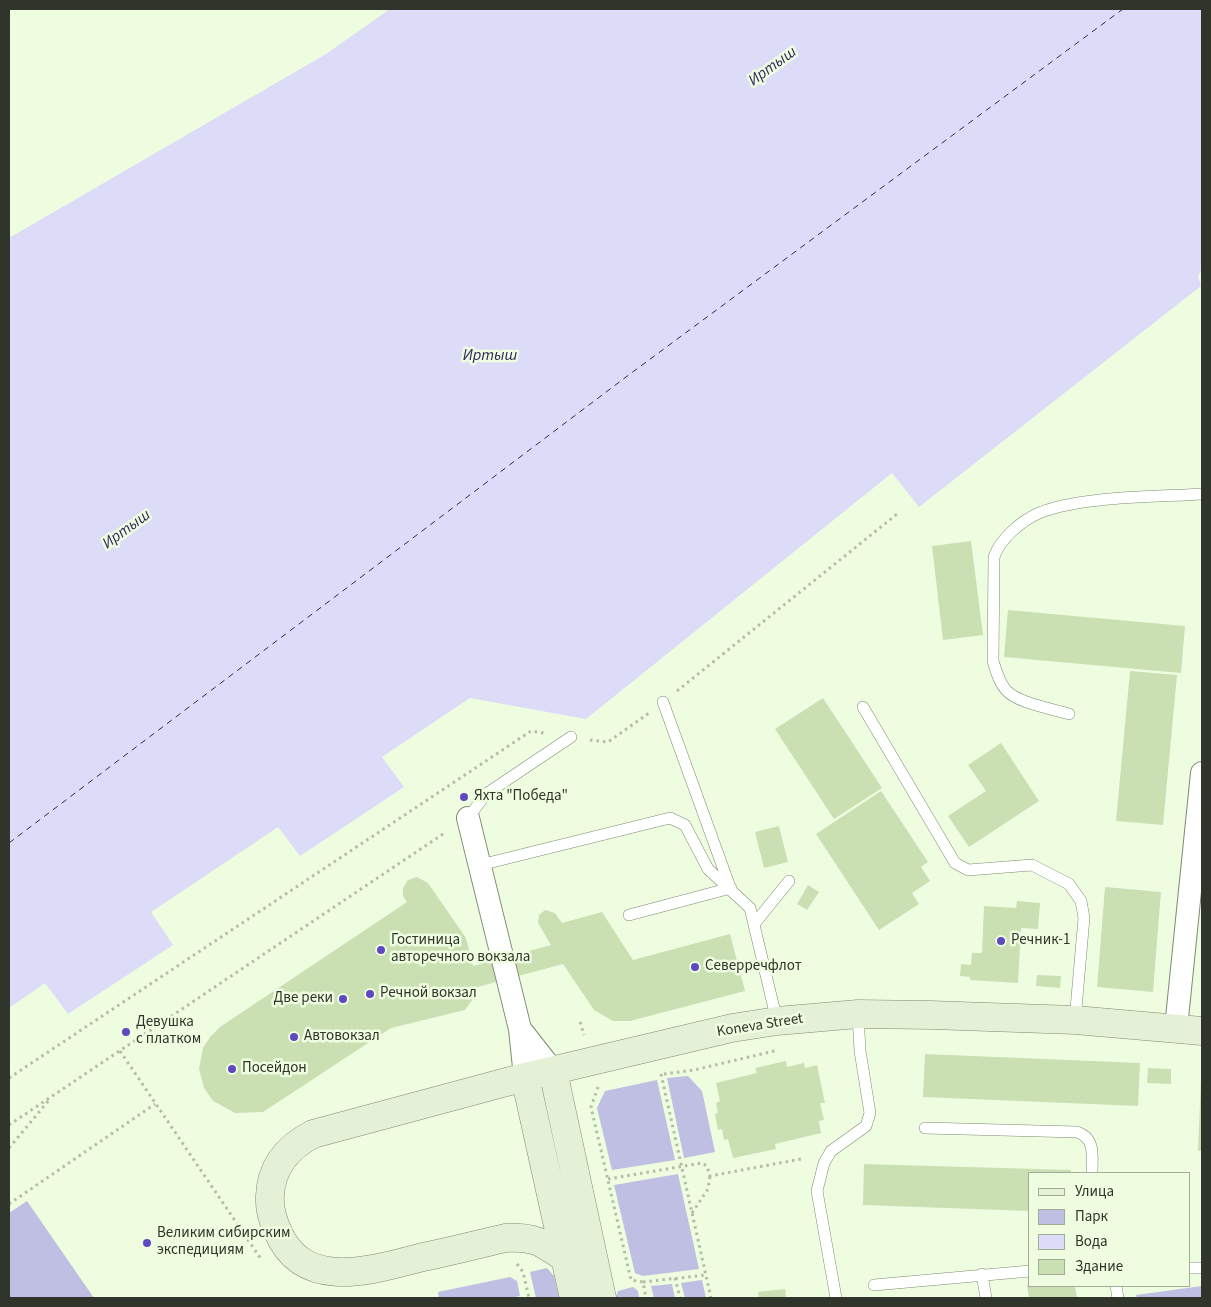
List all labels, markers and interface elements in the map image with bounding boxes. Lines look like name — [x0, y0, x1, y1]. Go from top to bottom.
water label: Иртыш — [745, 43, 801, 91]
water label: Иртыш — [463, 346, 517, 366]
water label: Иртыш — [99, 506, 155, 554]
place label: Яхта "Победа" — [474, 788, 568, 806]
marker: Яхта "Победа" — [458, 791, 470, 803]
place label: Гостиница авторечного вокзала — [391, 932, 530, 967]
place label: Речник-1 — [1011, 932, 1070, 950]
marker: Речник-1 — [995, 935, 1007, 947]
marker: Гостиница авторечного вокзала — [375, 944, 387, 956]
place label: Северречфлот — [705, 958, 802, 976]
marker: Северречфлот — [689, 961, 701, 973]
place label: Речной вокзал — [380, 985, 477, 1003]
marker: Речной вокзал — [364, 988, 376, 1000]
place label: Две реки — [274, 990, 333, 1008]
marker: Две реки — [337, 993, 349, 1005]
street label: Koneva Street — [715, 1010, 805, 1042]
place label: Девушка с платком — [136, 1014, 201, 1049]
marker: Девушка с платком — [120, 1026, 132, 1038]
place label: Автовокзал — [304, 1028, 380, 1046]
marker: Автовокзал — [288, 1031, 300, 1043]
place label: Посейдон — [242, 1060, 307, 1078]
marker: Посейдон — [226, 1063, 238, 1075]
legend — [1028, 1172, 1191, 1287]
text: Улица — [1075, 1181, 1114, 1202]
text: Парк — [1075, 1206, 1108, 1227]
place label: Великим сибирским экспедициям — [157, 1225, 291, 1260]
text: Вода — [1075, 1231, 1108, 1252]
marker: Великим сибирским экспедициям — [141, 1237, 153, 1249]
text: Здание — [1075, 1256, 1123, 1277]

